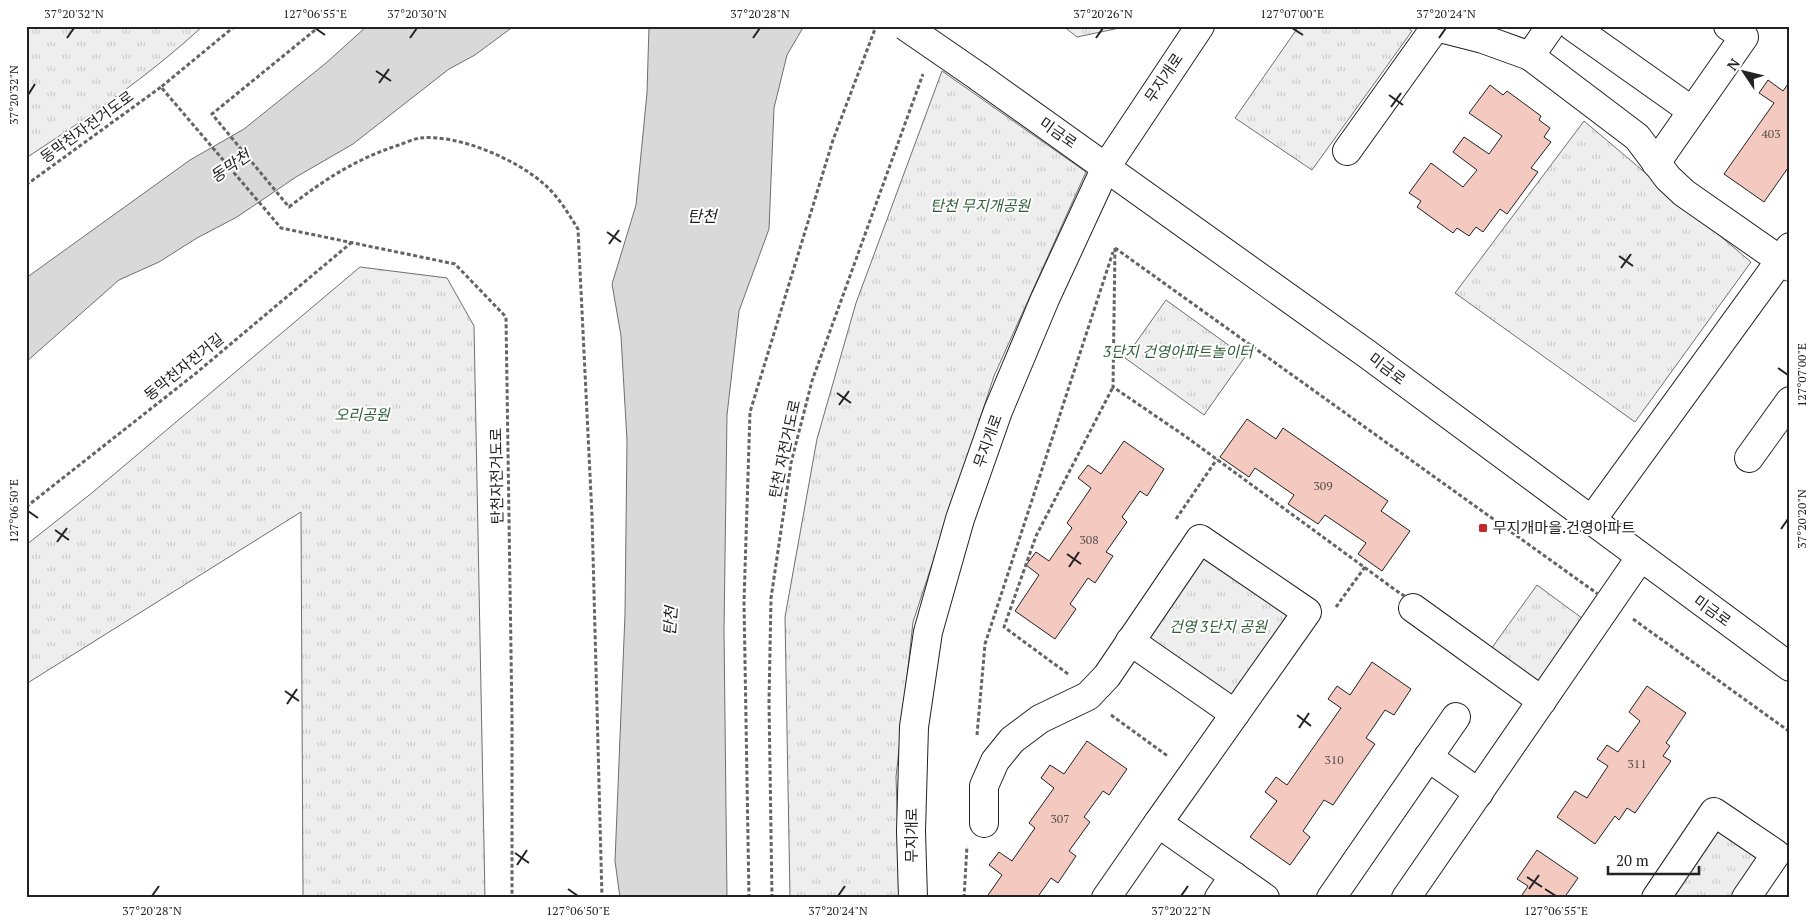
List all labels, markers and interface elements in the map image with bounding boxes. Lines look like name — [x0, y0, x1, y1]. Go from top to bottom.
text: 37°20'32"N — [44, 6, 104, 21]
text: 127°06'55"E — [283, 6, 347, 21]
text: 37°20'30"N — [387, 6, 447, 21]
text: 37°20'28"N — [730, 6, 790, 21]
text: 37°20'26"N — [1073, 6, 1133, 21]
text: 127°07'00"E — [1260, 6, 1324, 21]
text: 37°20'24"N — [1416, 6, 1476, 21]
north arrow — [1718, 48, 1768, 98]
street label: 무지개로 — [1139, 49, 1187, 106]
text: N — [1722, 54, 1744, 74]
text: 37°20'32"N — [6, 65, 21, 125]
street label: 동막천자전거도로 — [36, 86, 137, 167]
street label: 미금로 — [1036, 112, 1081, 152]
house number: 403 — [1761, 126, 1781, 141]
water label: 동막천 — [206, 143, 256, 187]
park label: 탄천 무지개공원 — [930, 195, 1031, 215]
water label: 탄천 — [687, 205, 719, 227]
street label: 동막천자전거길 — [140, 328, 227, 404]
park label: 3단지 건영아파트놀이터 — [1103, 341, 1255, 361]
text: 127°07'00"E — [1794, 343, 1809, 407]
street label: 미금로 — [1365, 348, 1410, 389]
street label: 탄천 자전거도로 — [764, 398, 804, 500]
park label: 오리공원 — [334, 404, 391, 424]
street label: 무지개로 — [968, 411, 1006, 470]
street label: 탄천자전거도로 — [485, 428, 507, 524]
house number: 309 — [1313, 478, 1333, 493]
text: 127°06'50"E — [6, 479, 21, 543]
text: 37°20'20"N — [1794, 489, 1809, 549]
place label: 무지개마을.건영아파트 — [1493, 517, 1635, 537]
marker: 무지개마을.건영아파트 — [1477, 522, 1489, 534]
house number: 308 — [1079, 532, 1099, 547]
street label: 미금로 — [1690, 590, 1735, 630]
water label: 탄천 — [658, 603, 682, 636]
park label: 건영 3단지 공원 — [1169, 616, 1268, 636]
house number: 310 — [1324, 752, 1344, 767]
house number: 311 — [1627, 756, 1647, 771]
street label: 무지개로 — [901, 807, 921, 863]
house number: 307 — [1050, 811, 1070, 826]
scale bar — [1608, 844, 1700, 876]
text: 20 m — [1616, 850, 1649, 870]
text: 37°20'28"N — [122, 903, 182, 918]
text: 127°06'50"E — [546, 903, 610, 918]
text: 37°20'24"N — [808, 903, 868, 918]
text: 37°20'22"N — [1151, 903, 1211, 918]
text: 127°06'55"E — [1524, 903, 1588, 918]

